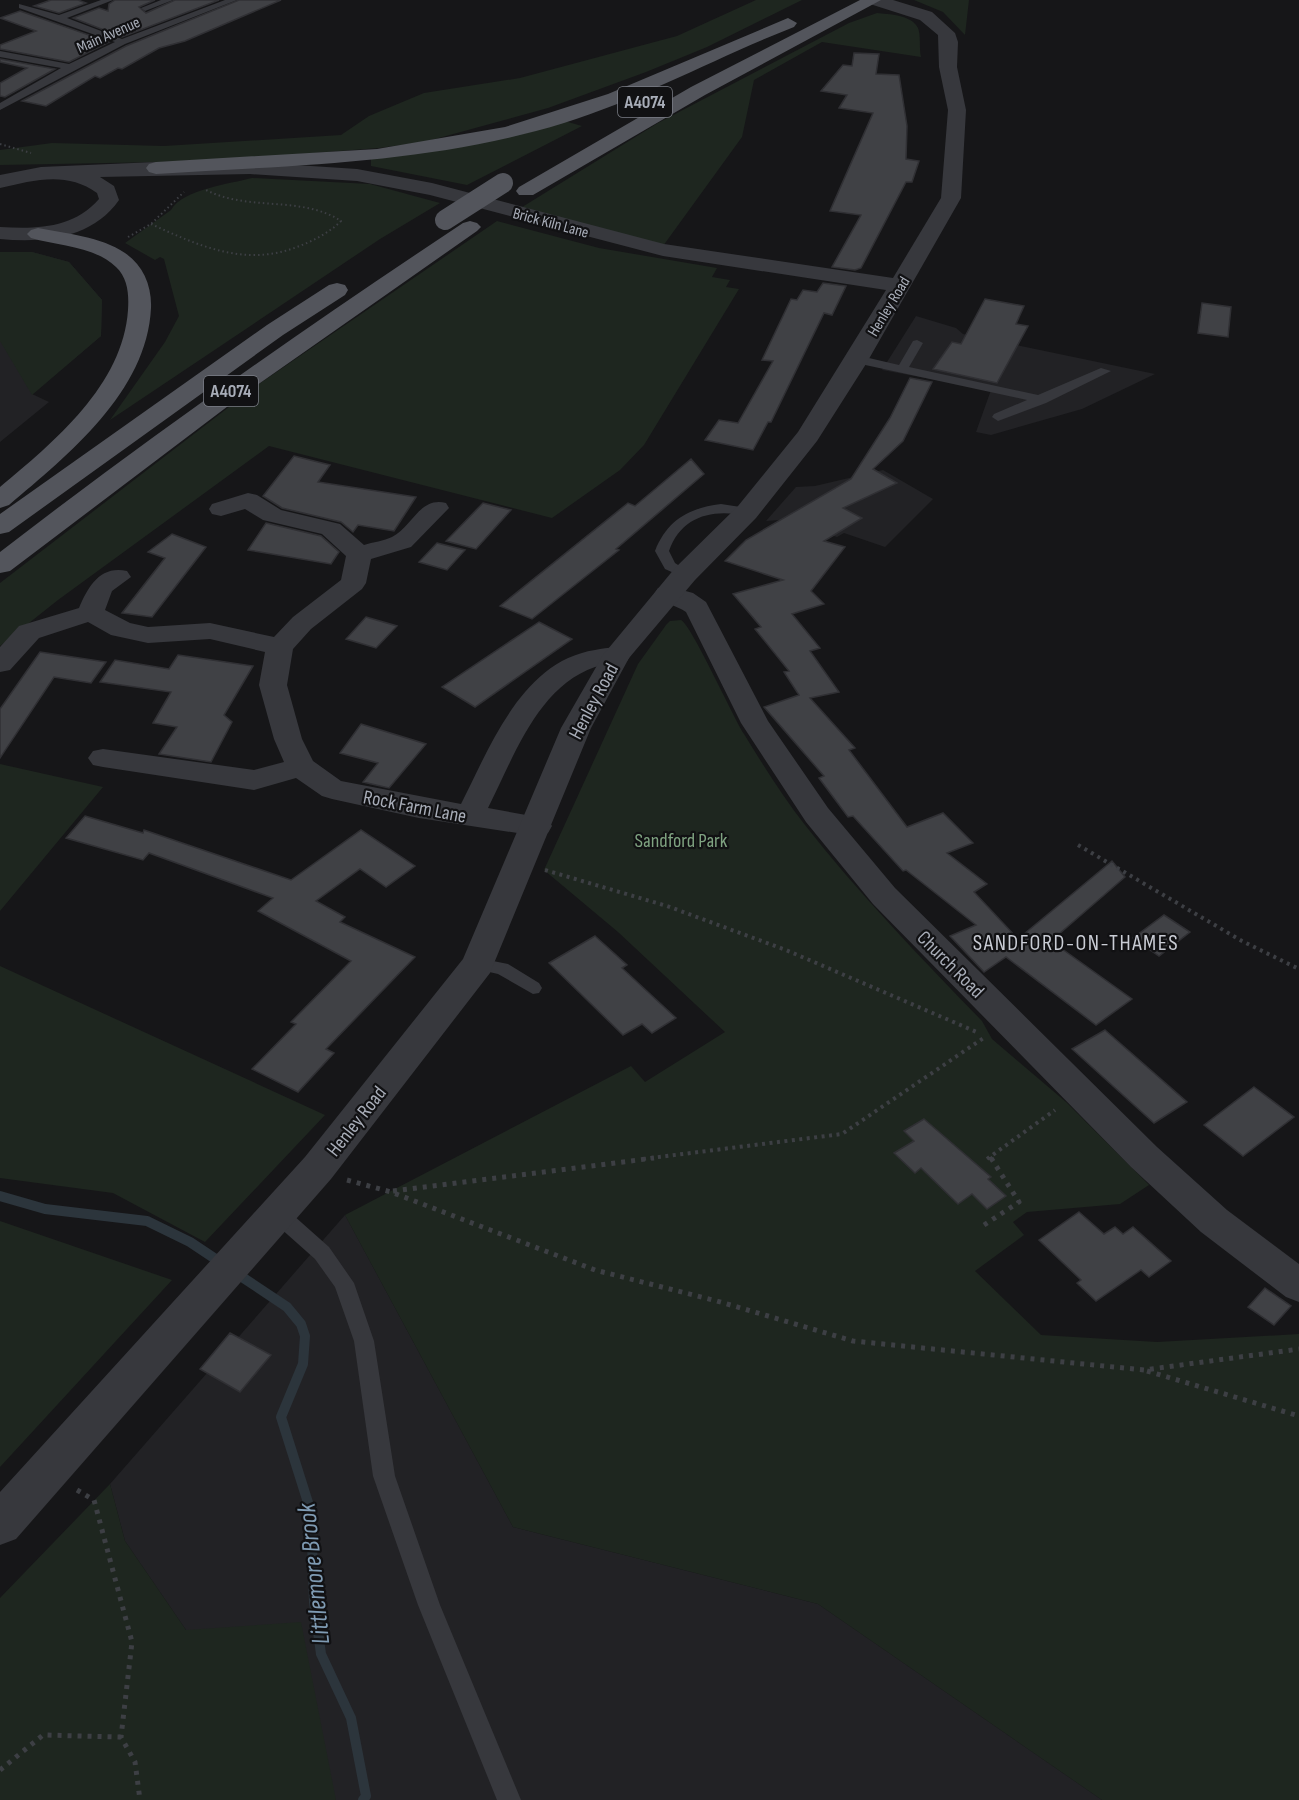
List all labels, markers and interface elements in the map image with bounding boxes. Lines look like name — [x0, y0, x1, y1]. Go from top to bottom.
street label: Main Avenue — [74, 13, 143, 58]
road number: A4074 — [618, 87, 672, 117]
street label: Brick Kiln Lane — [511, 204, 591, 243]
street label: Henley Road — [864, 274, 914, 340]
road number: A4074 — [204, 376, 258, 406]
street label: Henley Road — [564, 659, 624, 744]
street label: Rock Farm Lane — [361, 785, 468, 829]
park label: Sandford Park — [635, 829, 728, 853]
street label: Church Road — [912, 926, 989, 1003]
district label: SANDFORD-ON-THAMES — [973, 930, 1179, 957]
street label: Henley Road — [322, 1082, 392, 1162]
water label: Littlemore Brook — [292, 1500, 337, 1646]

